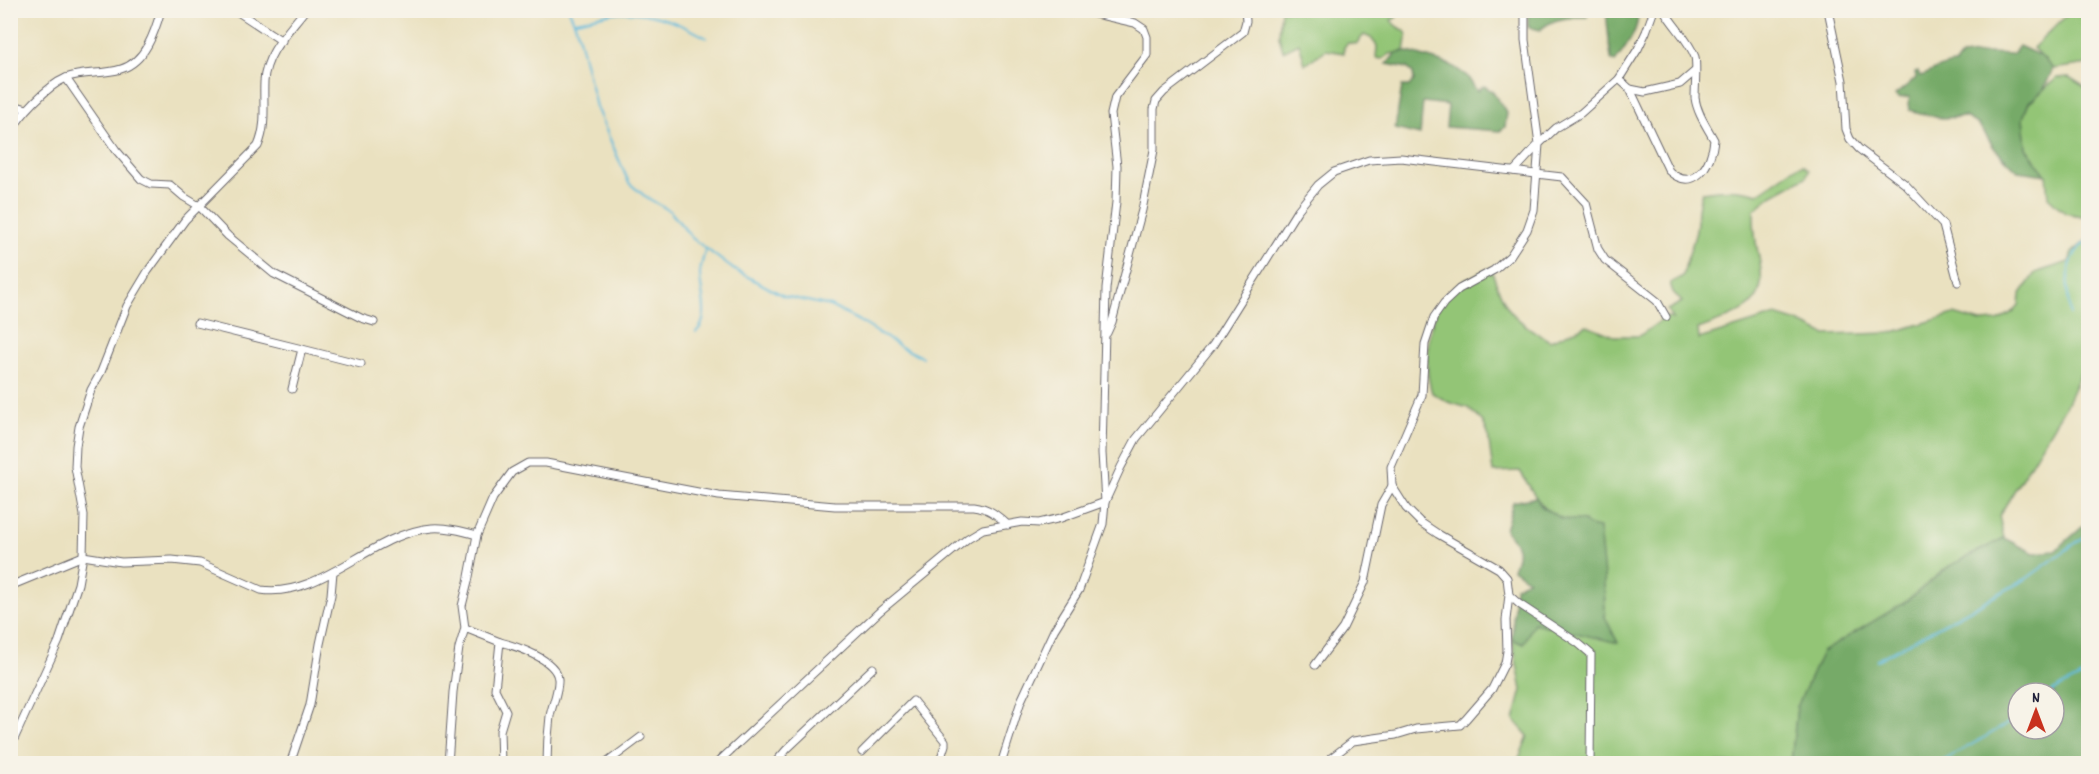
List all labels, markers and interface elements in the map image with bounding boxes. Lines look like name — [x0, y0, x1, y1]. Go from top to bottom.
north arrow — [2006, 681, 2066, 741]
text: N — [2032, 687, 2040, 710]

